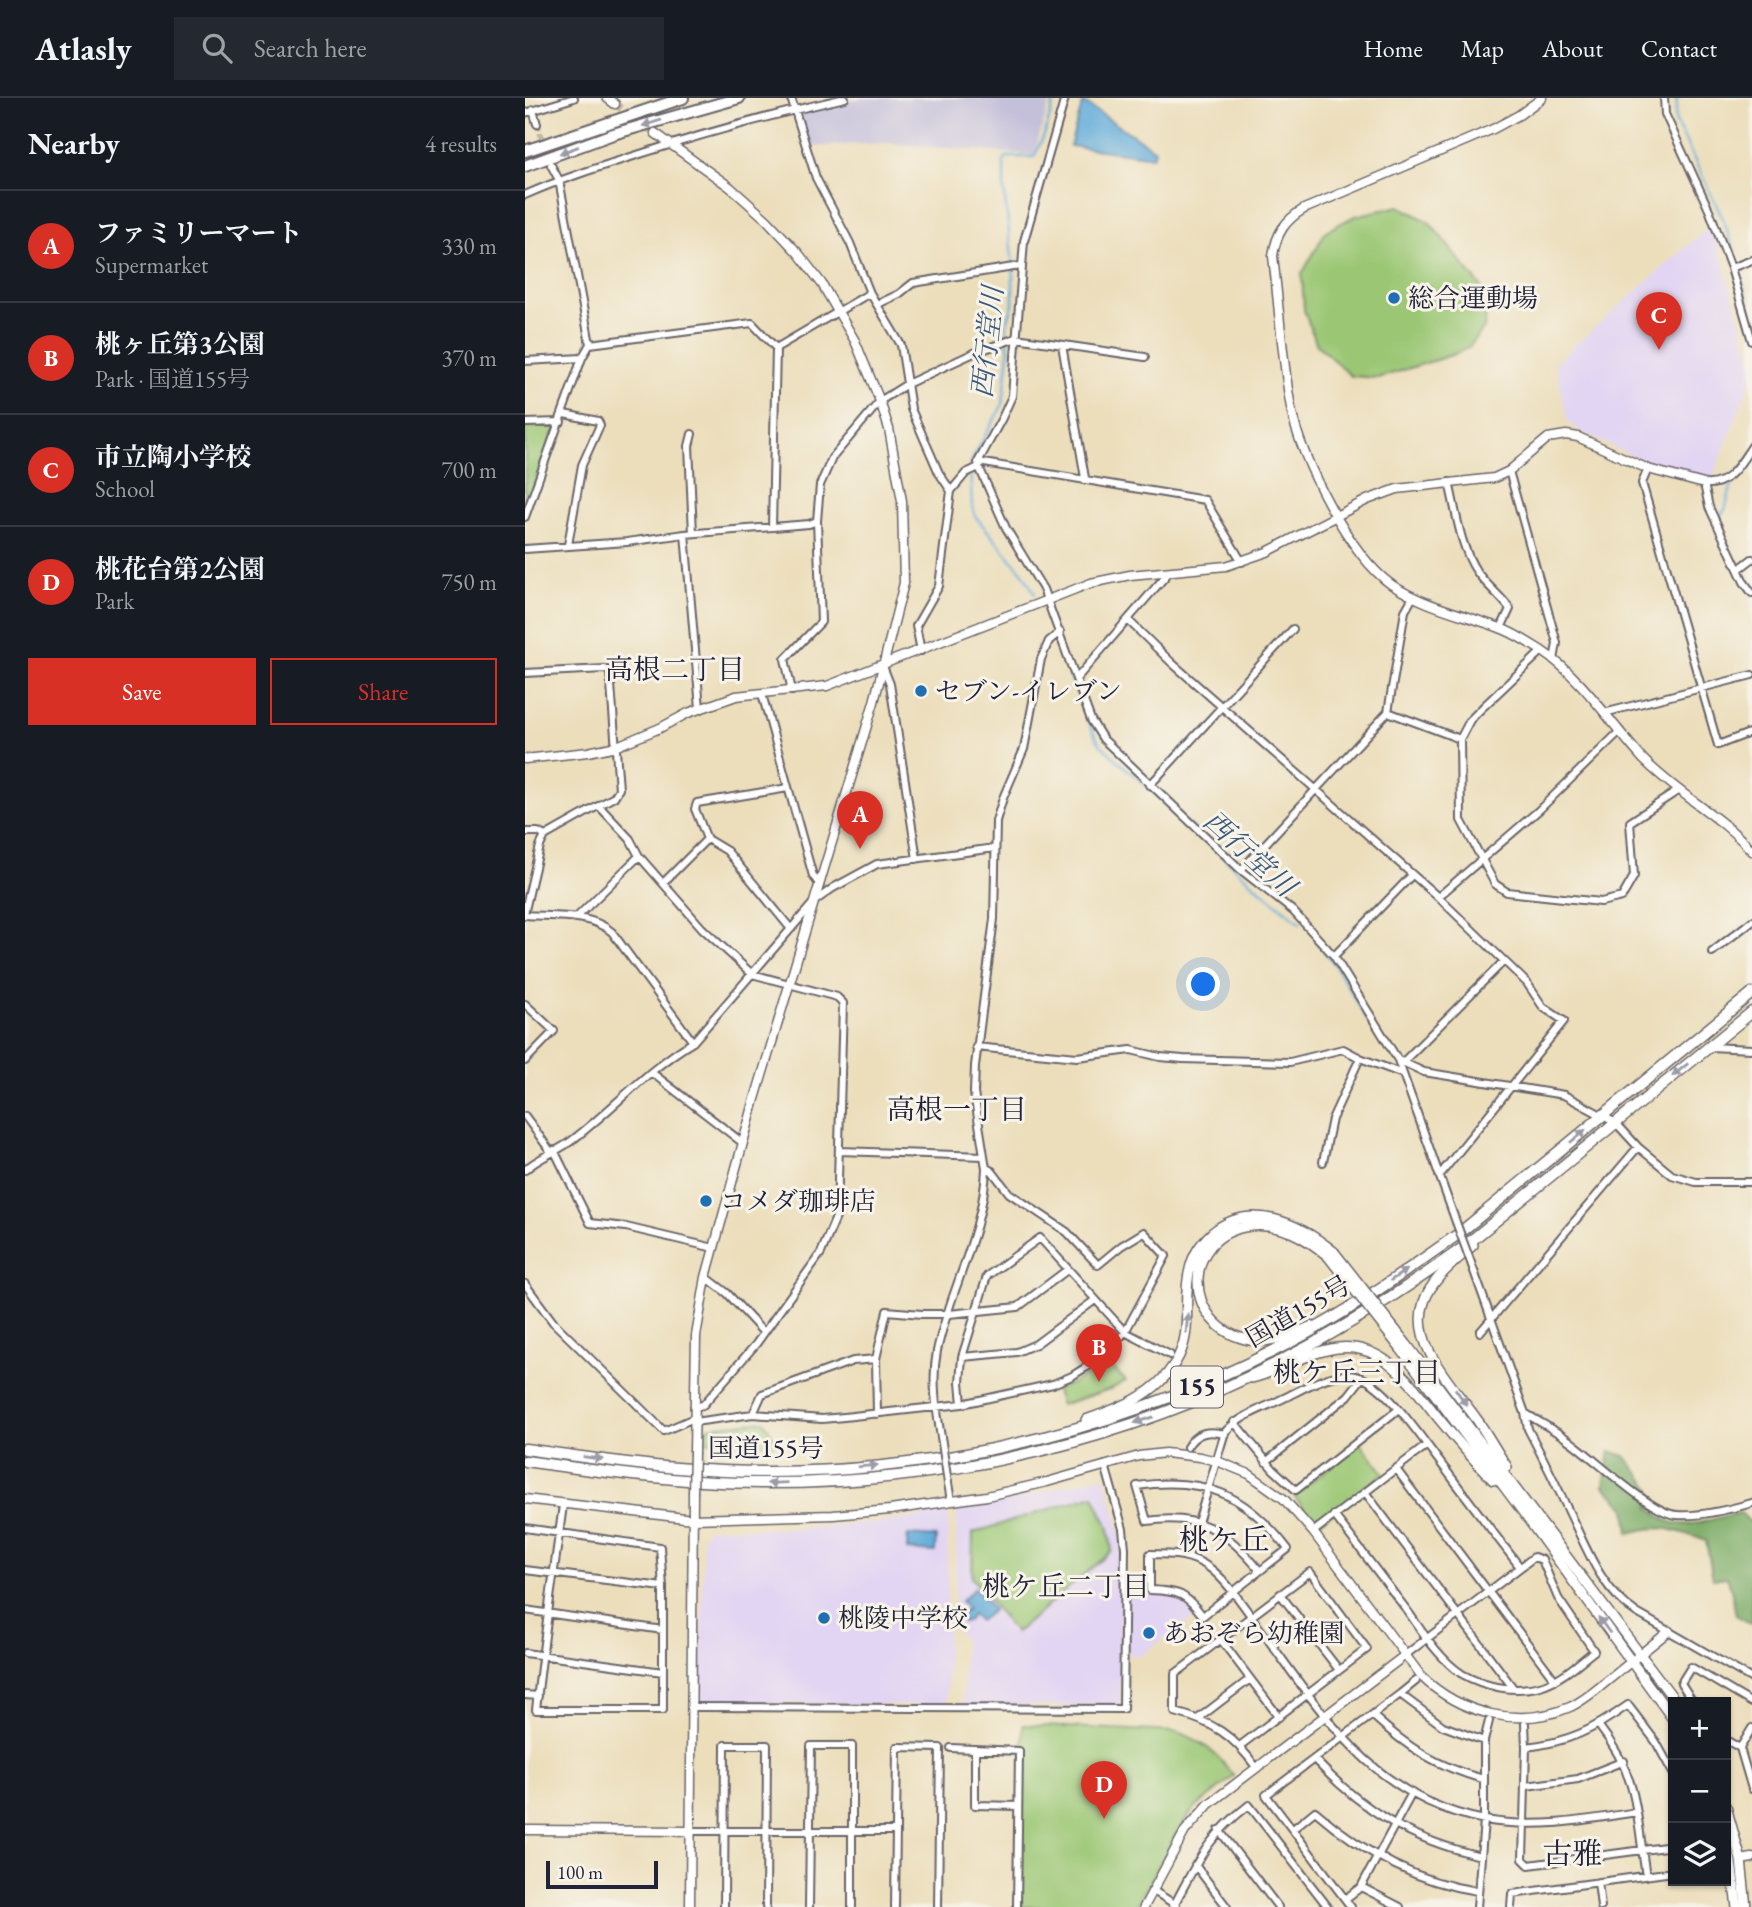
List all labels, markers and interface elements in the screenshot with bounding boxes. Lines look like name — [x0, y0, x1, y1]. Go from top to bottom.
search box — [174, 17, 664, 80]
text: Atlasly — [35, 27, 132, 70]
icon: search — [198, 29, 236, 67]
text: Search here — [254, 31, 367, 65]
text: Home — [1363, 33, 1423, 64]
text: Map — [1461, 33, 1504, 64]
text: About — [1542, 33, 1603, 64]
text: Contact — [1641, 33, 1717, 64]
one-way arrow — [641, 118, 662, 128]
text: Nearby — [28, 124, 120, 163]
text: 4 results — [425, 129, 497, 159]
one-way arrow — [558, 145, 579, 156]
text: ファミリーマート — [95, 216, 302, 250]
text: A — [43, 231, 59, 261]
text: 330 m — [441, 231, 497, 261]
text: Supermarket — [95, 250, 208, 280]
water label: 西行堂川 — [963, 281, 1011, 400]
place label: 総合運動場 — [1408, 281, 1538, 315]
marker: 総合運動場 — [1386, 290, 1402, 306]
pin: C — [1636, 292, 1682, 350]
text: 桃ヶ丘第3公園 — [95, 327, 265, 361]
text: B — [44, 343, 58, 373]
text: 370 m — [441, 343, 497, 373]
text: Park · 国道155号 — [95, 364, 250, 394]
text: 市立陶小学校 — [95, 440, 251, 474]
text: C — [43, 455, 59, 485]
text: 700 m — [441, 455, 497, 485]
text: School — [95, 474, 155, 504]
text: 桃花台第2公園 — [95, 552, 265, 586]
text: D — [42, 567, 60, 597]
text: 750 m — [441, 567, 497, 597]
text: Park — [95, 586, 134, 616]
district label: 高根二丁目 — [605, 651, 745, 687]
button: Save — [28, 658, 256, 725]
button: Share — [270, 658, 497, 725]
place label: セブン-イレブン — [935, 674, 1122, 708]
marker: セブン-イレブン — [913, 683, 929, 699]
pin: A — [837, 791, 883, 849]
water label: 西行堂川 — [1196, 802, 1306, 906]
your location — [1186, 967, 1220, 1001]
one-way arrow — [1672, 1063, 1690, 1078]
district label: 高根一丁目 — [887, 1091, 1027, 1127]
one-way arrow — [1570, 1129, 1587, 1144]
place label: コメダ珈琲店 — [720, 1184, 876, 1218]
marker: コメダ珈琲店 — [698, 1193, 714, 1209]
street label: 国道155号 — [1240, 1267, 1356, 1355]
one-way arrow — [1389, 1269, 1408, 1282]
one-way arrow — [1182, 1312, 1193, 1334]
pin: B — [1076, 1324, 1122, 1382]
district label: 桃ケ丘三丁目 — [1273, 1354, 1441, 1390]
road number: 155 — [1171, 1366, 1223, 1408]
one-way arrow — [1454, 1388, 1468, 1406]
one-way arrow — [1134, 1415, 1155, 1426]
street label: 国道155号 — [708, 1431, 824, 1465]
one-way arrow — [582, 1453, 604, 1464]
one-way arrow — [857, 1460, 879, 1471]
one-way arrow — [766, 1477, 788, 1489]
district label: 桃ケ丘 — [1179, 1520, 1269, 1559]
district label: 桃ケ丘二丁目 — [982, 1568, 1150, 1604]
place label: 桃陵中学校 — [838, 1601, 968, 1635]
marker: 桃陵中学校 — [816, 1610, 832, 1626]
place label: あおぞら幼稚園 — [1163, 1616, 1345, 1650]
one-way arrow — [1597, 1616, 1611, 1634]
marker: あおぞら幼稚園 — [1141, 1625, 1157, 1641]
map controls — [1668, 1697, 1731, 1886]
button: + — [1668, 1697, 1731, 1760]
button: − — [1668, 1760, 1731, 1823]
pin: D — [1081, 1761, 1127, 1819]
button: layers — [1668, 1823, 1731, 1886]
district label: 古雅 — [1542, 1834, 1602, 1873]
scale bar — [546, 1858, 658, 1890]
text: 100 m — [557, 1860, 603, 1885]

